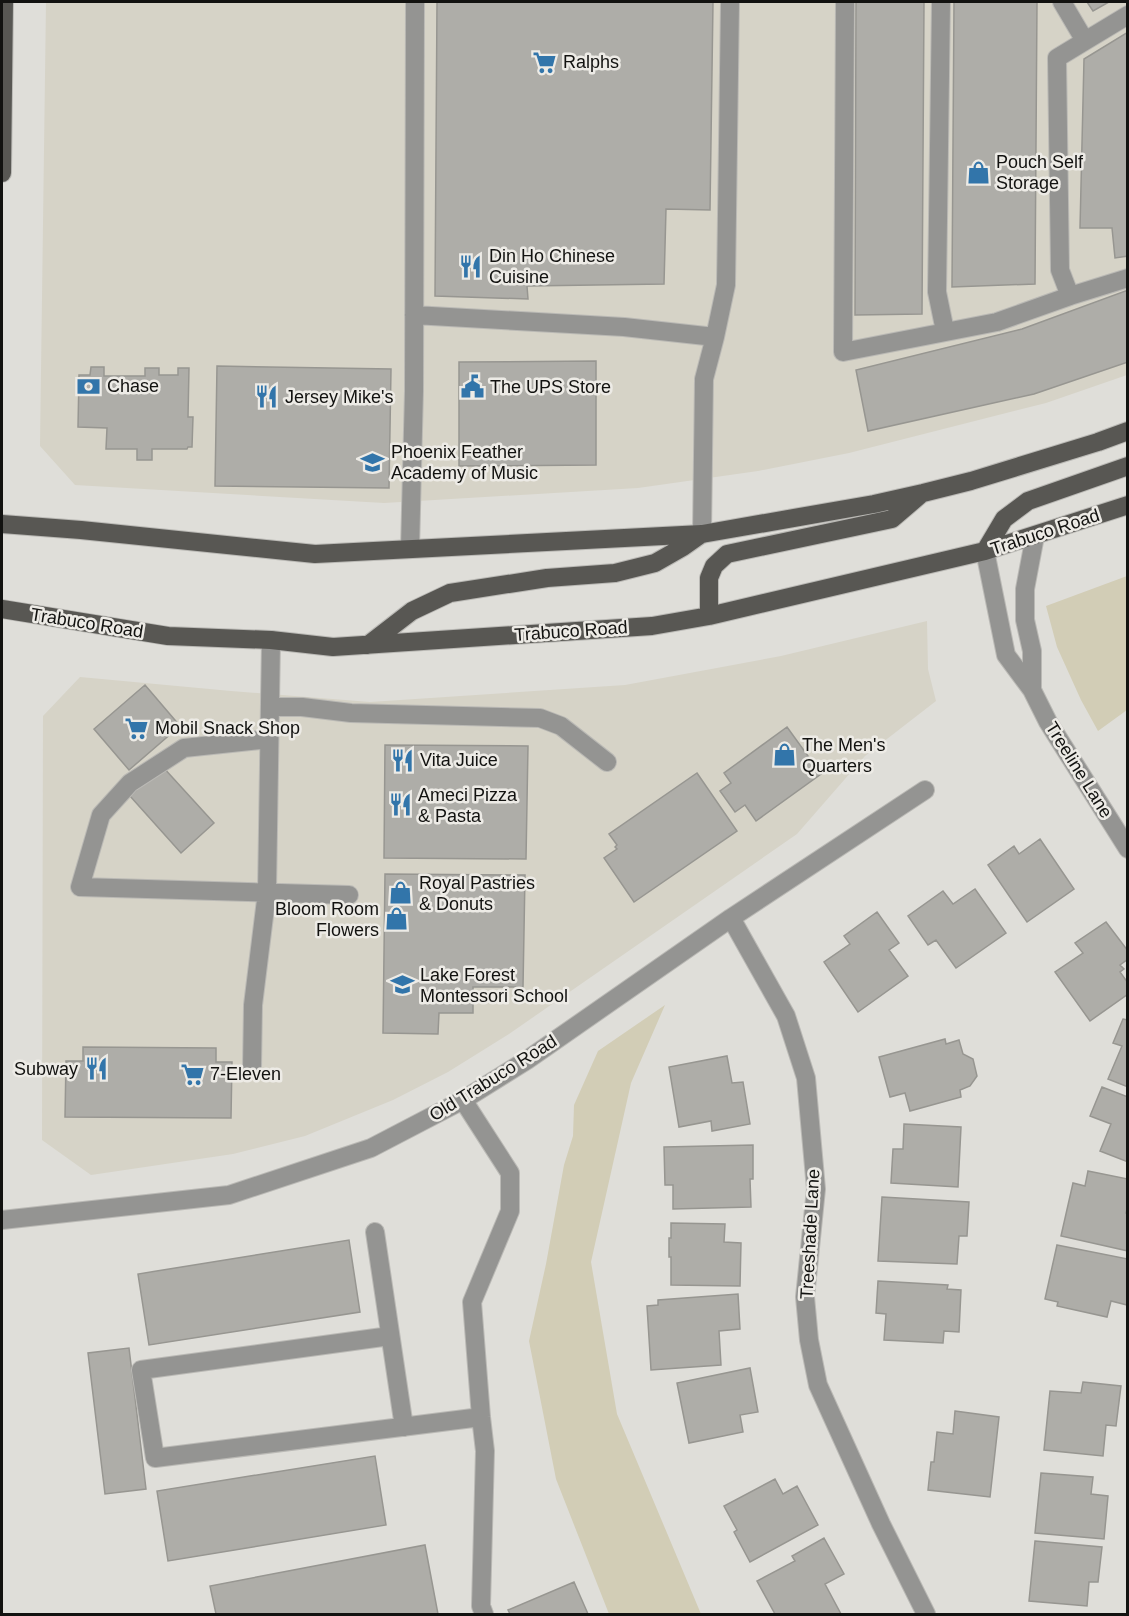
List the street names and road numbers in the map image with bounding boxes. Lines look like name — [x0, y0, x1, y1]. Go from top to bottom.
street label: Trabuco Road — [988, 505, 1102, 559]
street label: Trabuco Road — [29, 604, 145, 642]
street label: Trabuco Road — [514, 617, 628, 645]
street label: Treeline Lane — [1042, 718, 1116, 822]
street label: Old Trabuco Road — [426, 1031, 560, 1125]
street label: Treeshade Lane — [797, 1168, 823, 1300]

